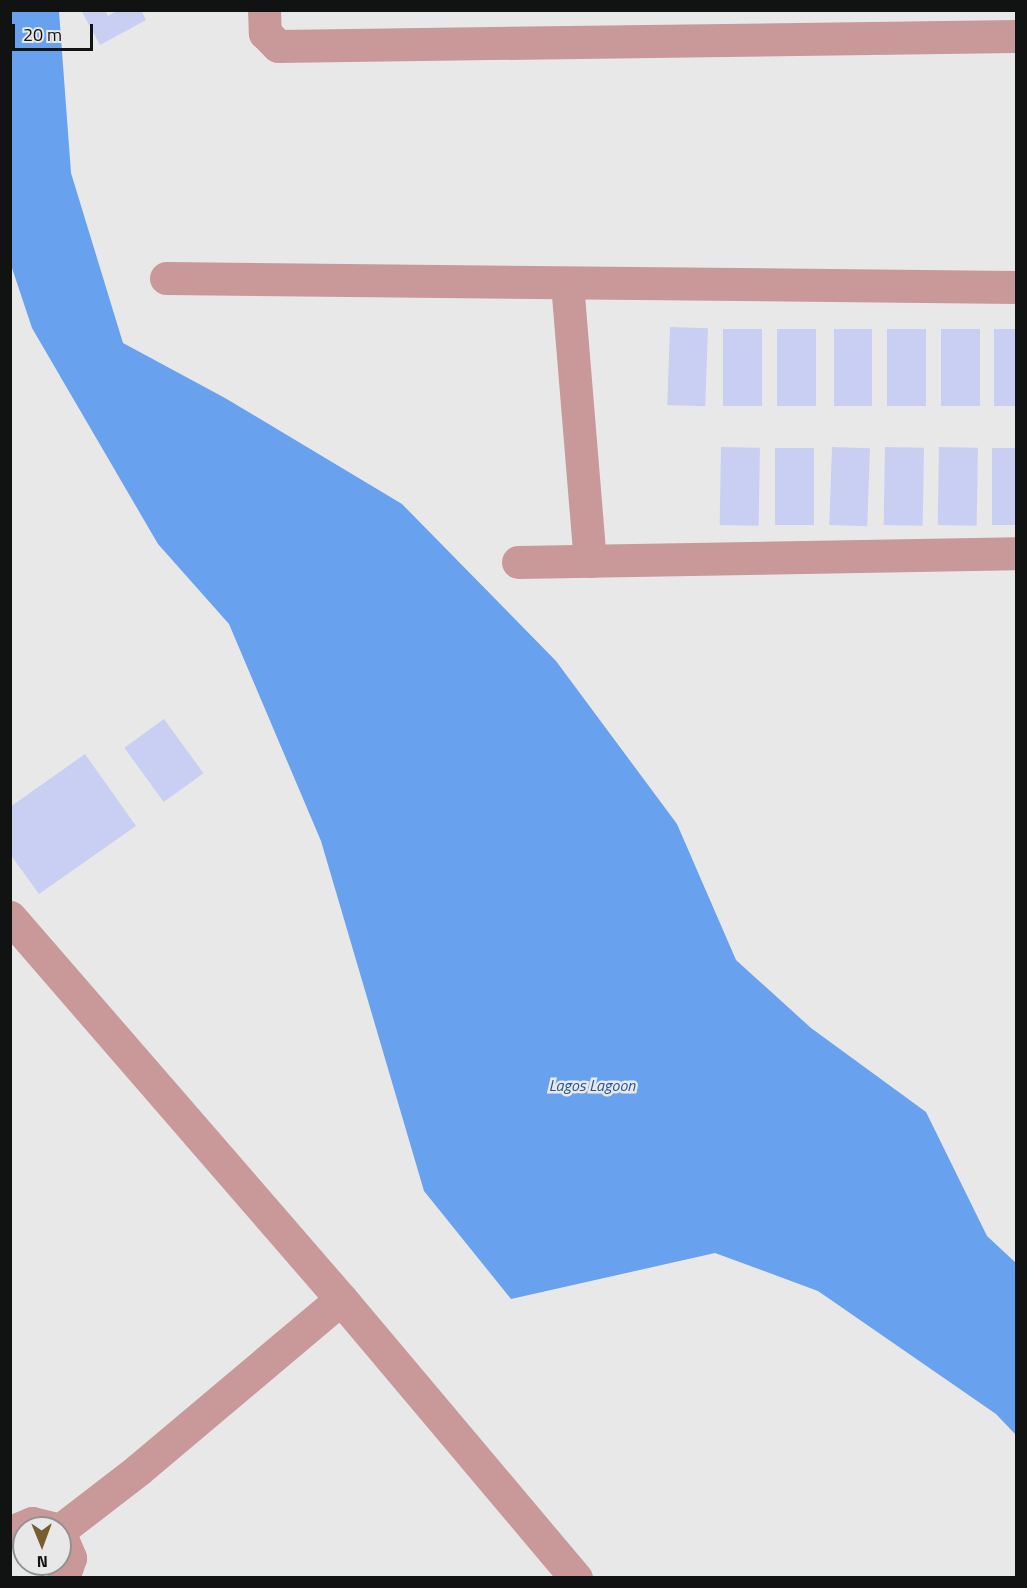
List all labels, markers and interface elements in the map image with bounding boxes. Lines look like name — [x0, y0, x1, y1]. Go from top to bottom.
scale bar — [15, 12, 96, 50]
text: 20 m — [23, 21, 62, 48]
water label: Lagos Lagoon — [549, 1075, 635, 1095]
north arrow — [12, 1516, 72, 1576]
text: N — [37, 1550, 48, 1574]

